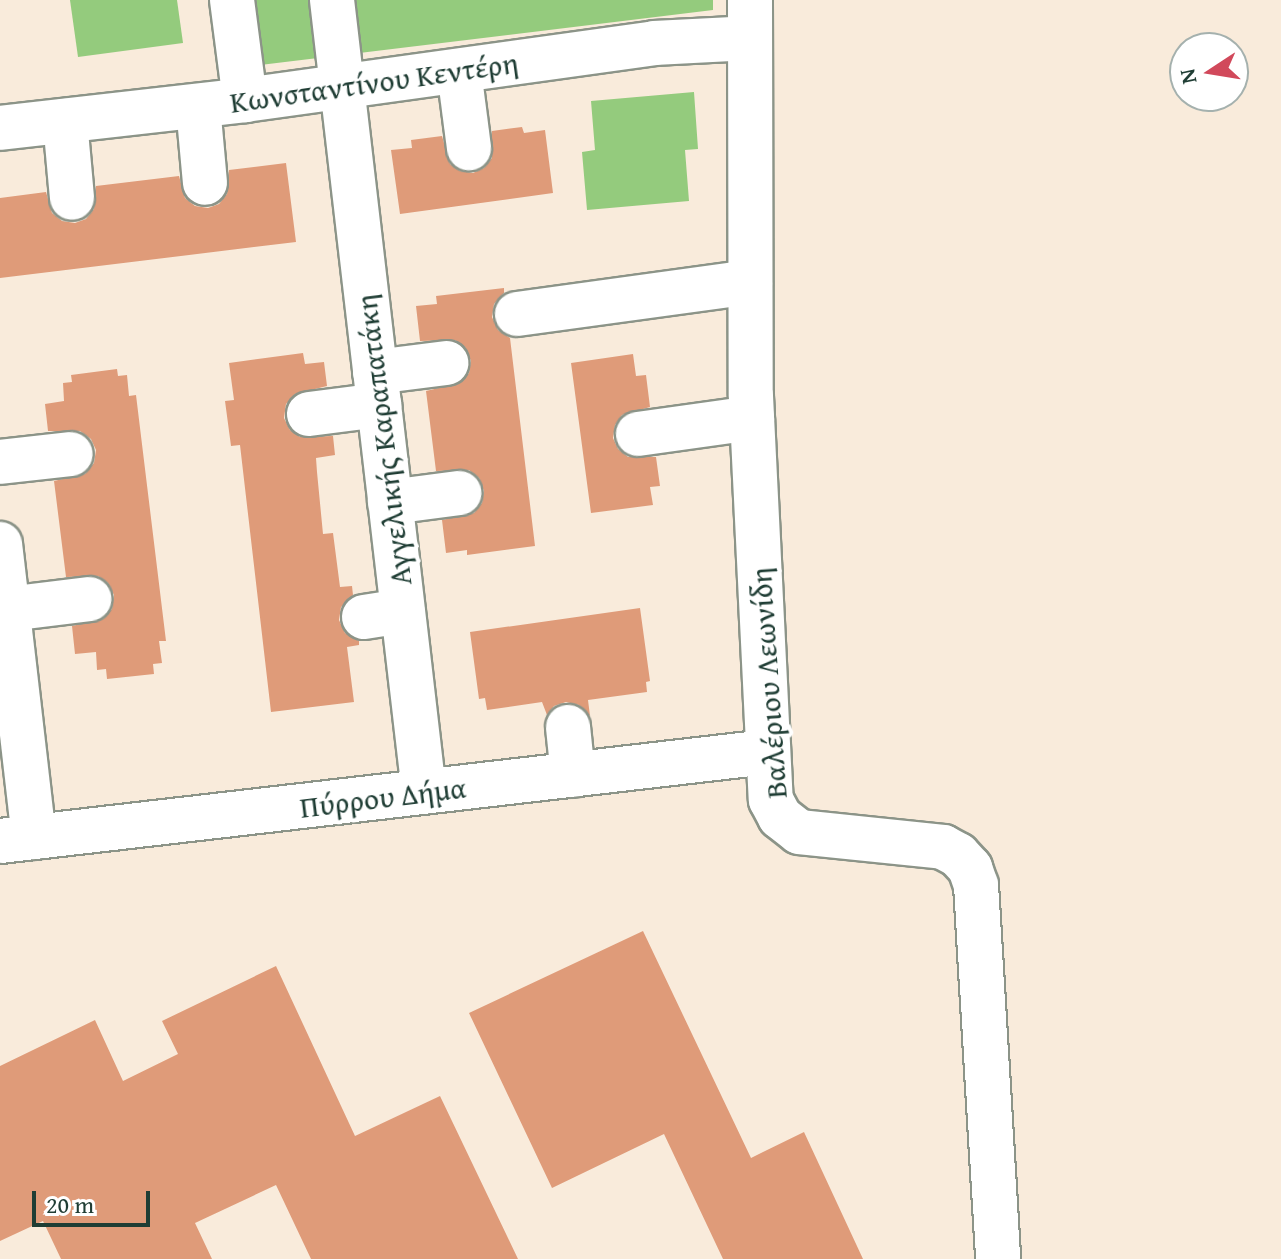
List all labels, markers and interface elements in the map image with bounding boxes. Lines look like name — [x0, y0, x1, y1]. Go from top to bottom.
north arrow — [1169, 32, 1249, 112]
street label: Κωνσταντίνου Κεντέρη — [228, 44, 520, 120]
text: N — [1170, 66, 1205, 87]
street label: Αγγελικής Καραπατάκη — [347, 292, 419, 588]
street label: Βαλέριου Λεωνίδη — [742, 566, 794, 800]
street label: Πύρρου Δήμα — [298, 769, 468, 825]
scale bar — [36, 1175, 154, 1225]
text: 20 m — [46, 1187, 94, 1222]

